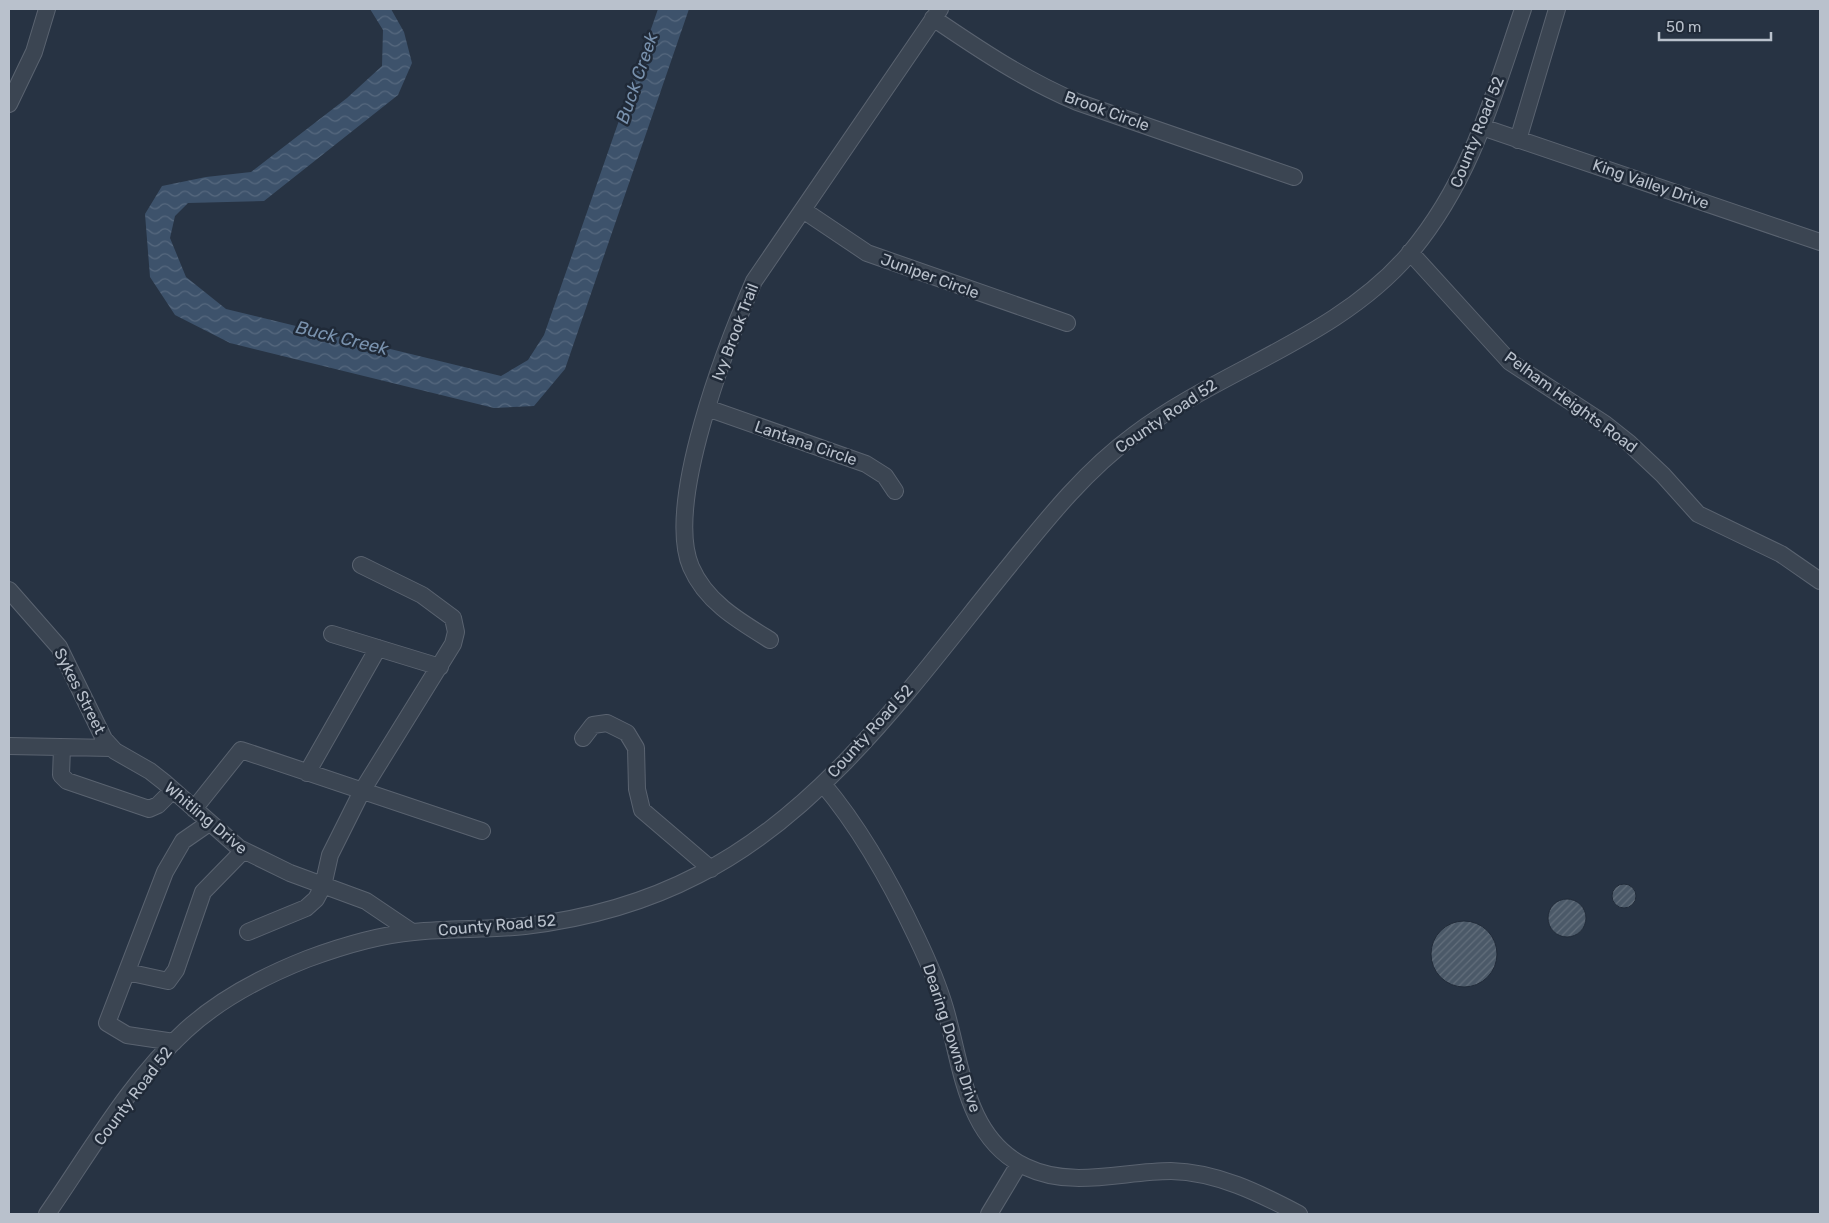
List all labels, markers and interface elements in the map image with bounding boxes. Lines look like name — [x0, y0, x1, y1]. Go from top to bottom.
scale bar — [1659, 10, 1772, 42]
text: 50 m — [1666, 18, 1701, 36]
water label: Buck Creek — [611, 29, 663, 126]
street label: County Road 52 — [1446, 74, 1508, 190]
street label: Brook Circle — [1062, 87, 1152, 135]
street label: King Valley Drive — [1590, 155, 1712, 213]
street label: Juniper Circle — [878, 249, 982, 303]
street label: Ivy Brook Trail — [708, 281, 762, 383]
water label: Buck Creek — [293, 316, 391, 360]
street label: Pelham Heights Road — [1501, 347, 1641, 457]
street label: County Road 52 — [1112, 375, 1220, 457]
street label: Lantana Circle — [752, 417, 860, 469]
street label: Sykes Street — [50, 645, 110, 737]
street label: County Road 52 — [823, 681, 917, 781]
street label: Whitling Drive — [161, 778, 251, 858]
street label: County Road 52 — [437, 910, 557, 940]
street label: Dearing Downs Drive — [919, 961, 985, 1115]
street label: County Road 52 — [90, 1043, 176, 1149]

